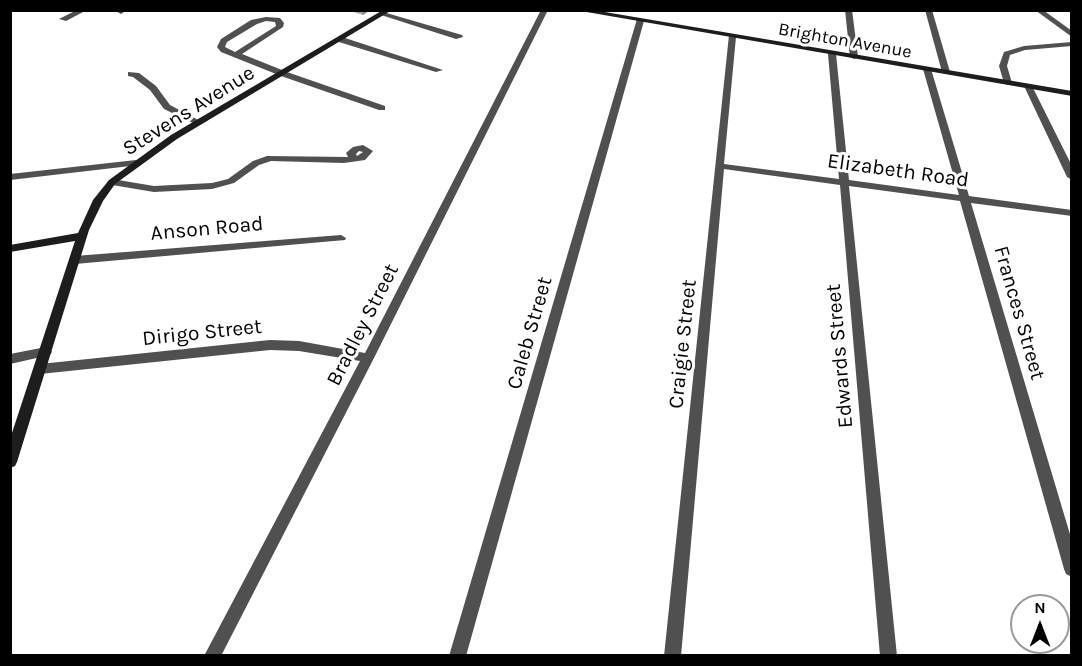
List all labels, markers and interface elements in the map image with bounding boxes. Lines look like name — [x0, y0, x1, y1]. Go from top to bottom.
street label: Brighton Avenue — [777, 19, 913, 63]
street label: Stevens Avenue — [119, 60, 259, 162]
street label: Elizabeth Road — [826, 149, 970, 193]
street label: Anson Road — [149, 212, 265, 246]
street label: Frances Street — [988, 243, 1050, 383]
street label: Bradley Street — [321, 260, 405, 390]
street label: Caleb Street — [502, 274, 558, 392]
street label: Craigie Street — [664, 278, 702, 410]
street label: Edwards Street — [821, 283, 859, 429]
street label: Dirigo Street — [141, 314, 263, 352]
north arrow — [1010, 594, 1070, 654]
text: N — [1034, 598, 1046, 617]

